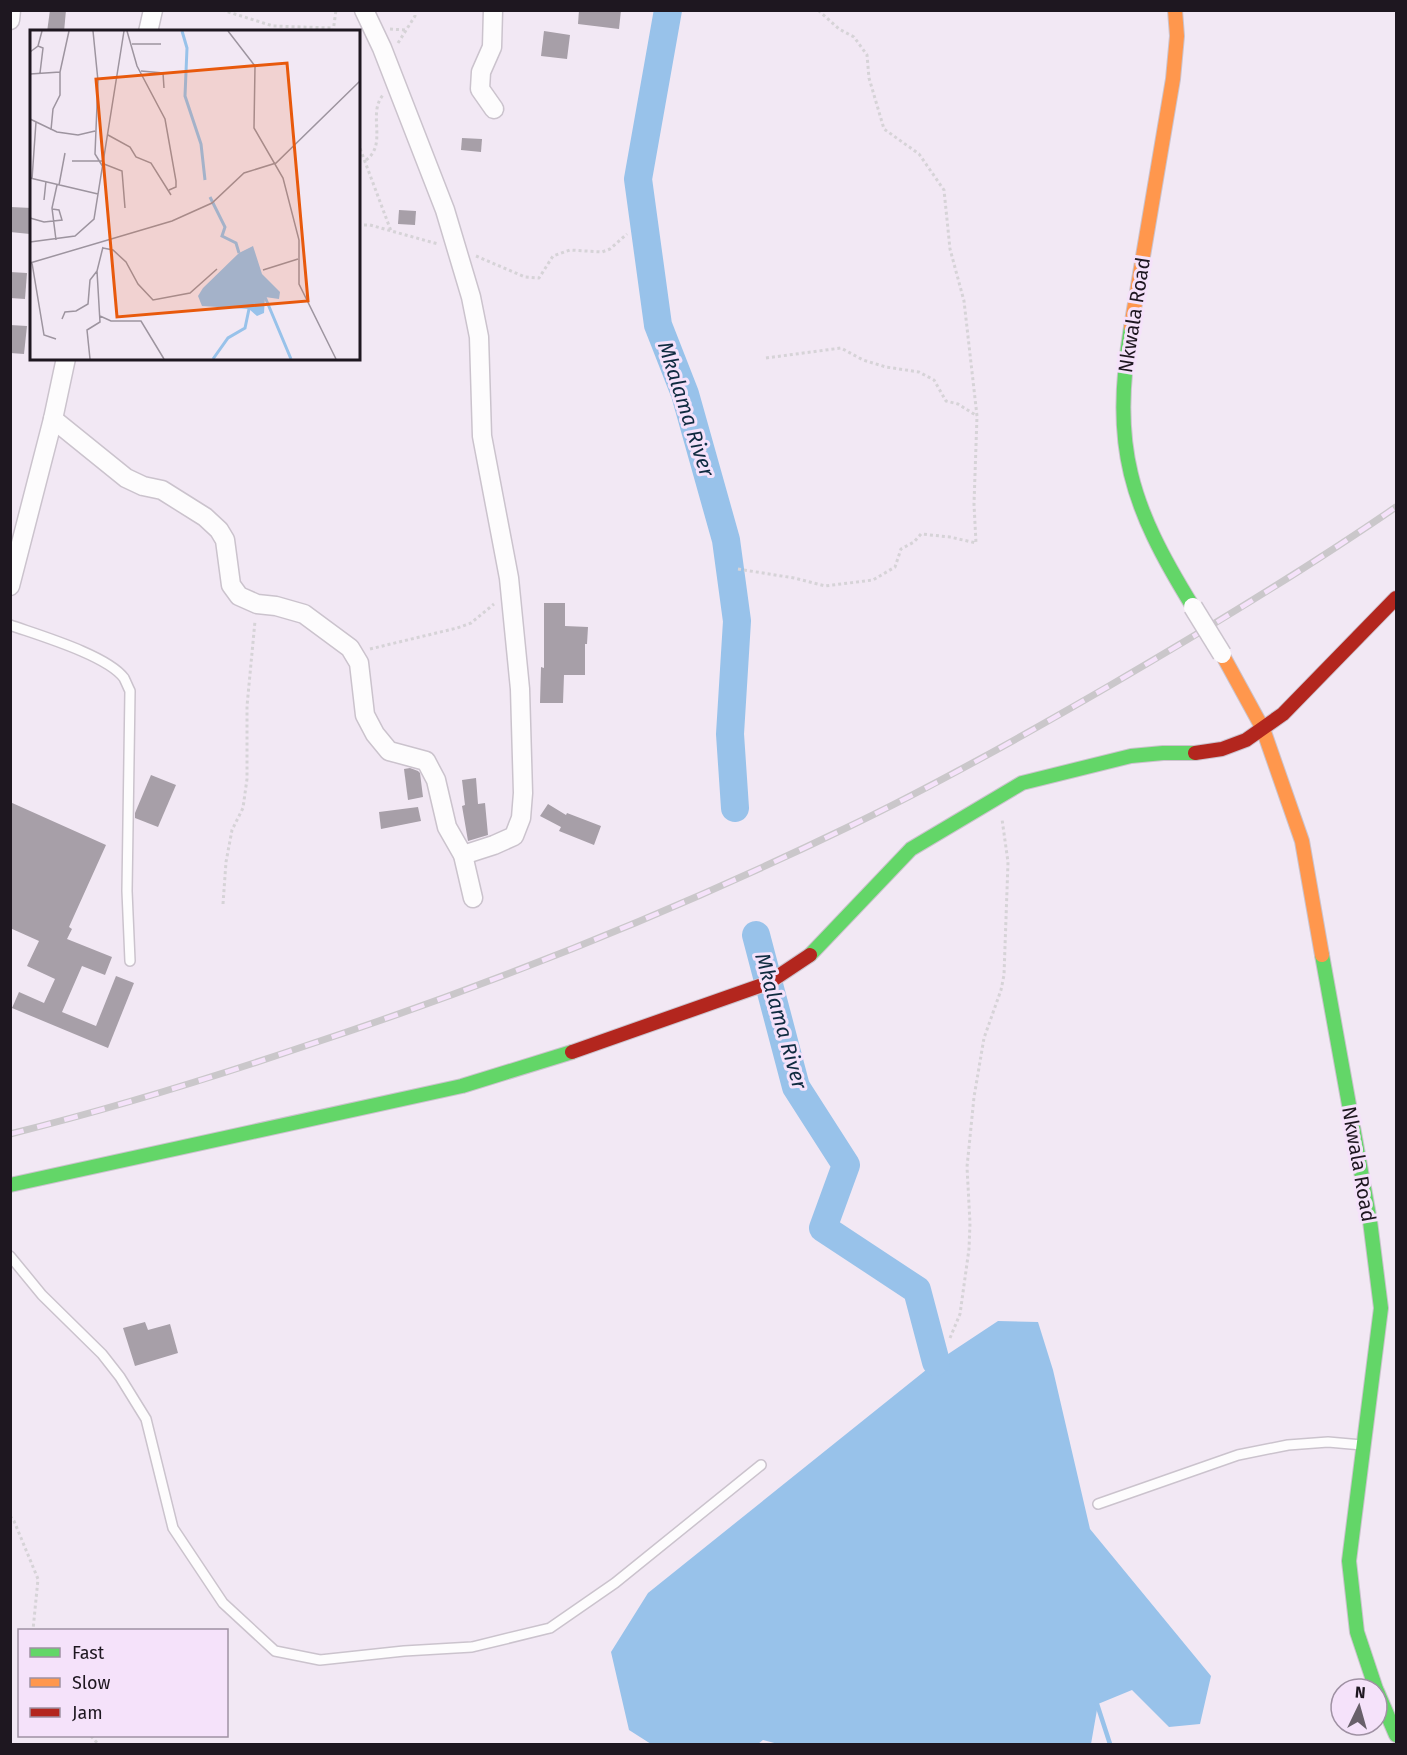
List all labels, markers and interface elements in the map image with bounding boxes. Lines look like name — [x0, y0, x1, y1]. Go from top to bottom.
inset map — [30, 30, 360, 360]
street label: Nkwala Road — [1113, 255, 1155, 375]
water label: Mkalama River — [652, 338, 720, 481]
water label: Mkalama River — [749, 950, 813, 1093]
street label: Nkwala Road — [1337, 1104, 1381, 1224]
legend — [18, 1629, 228, 1737]
text: Fast — [72, 1642, 105, 1664]
text: Slow — [72, 1672, 111, 1694]
north arrow — [1329, 1677, 1389, 1737]
text: N — [1354, 1683, 1366, 1702]
text: Jam — [72, 1702, 103, 1724]

